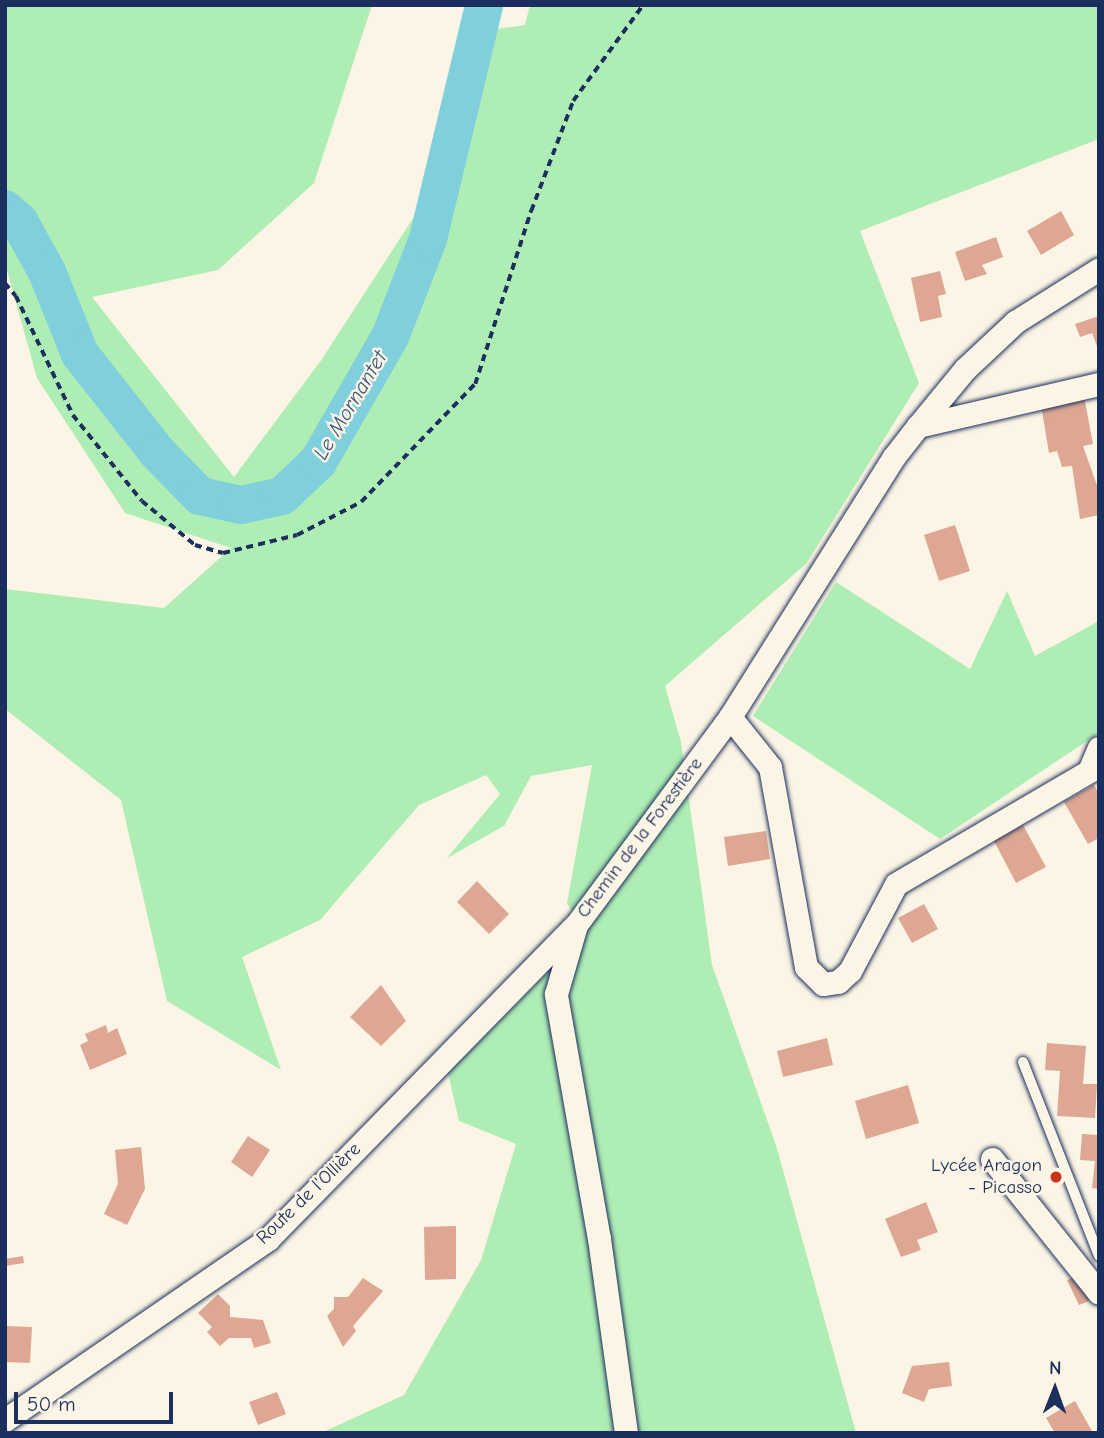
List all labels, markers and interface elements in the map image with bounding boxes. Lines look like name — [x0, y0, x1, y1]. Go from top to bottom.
water label: Le Mornantet — [308, 346, 392, 464]
street label: Chemin de la Forestière — [572, 753, 708, 923]
street label: Route de l'Ollière — [252, 1138, 366, 1250]
place label: Lycée Aragon - Picasso — [931, 1155, 1042, 1199]
marker: Lycée Aragon - Picasso — [1048, 1169, 1064, 1185]
north arrow — [1020, 1354, 1090, 1424]
text: N — [1049, 1357, 1062, 1379]
scale bar — [18, 1378, 177, 1422]
text: 50 m — [27, 1392, 76, 1416]

